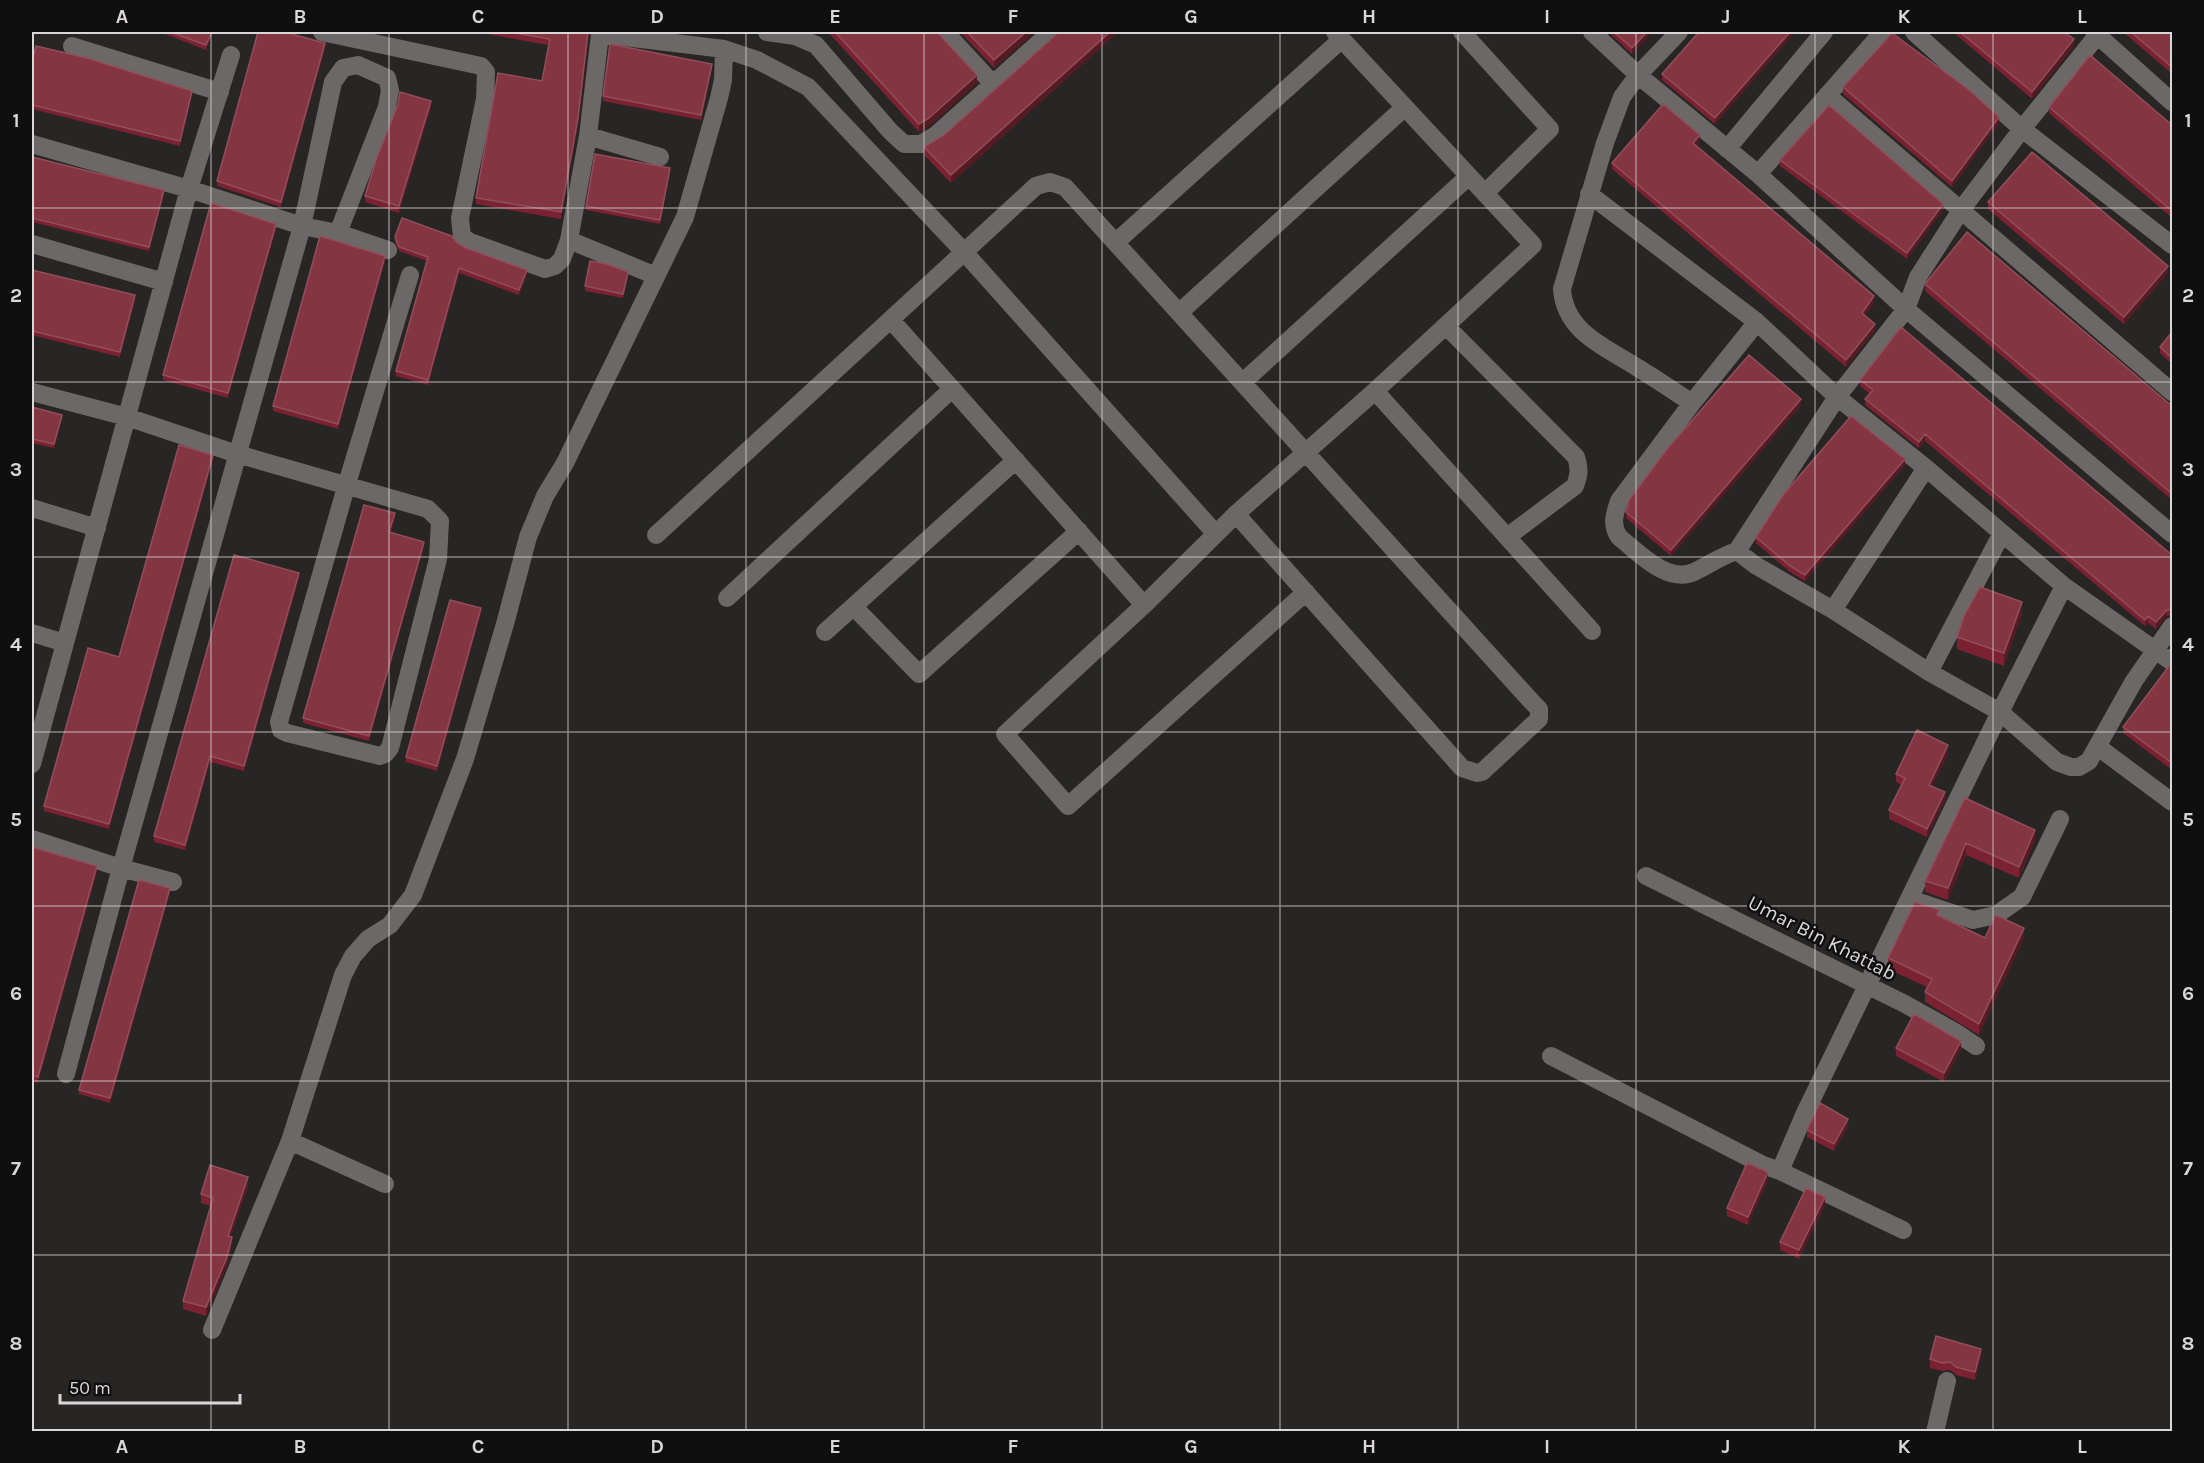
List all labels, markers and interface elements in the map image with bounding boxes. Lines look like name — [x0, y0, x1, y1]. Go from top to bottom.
text: A — [116, 5, 129, 28]
text: B — [294, 5, 306, 28]
text: C — [472, 5, 484, 28]
text: D — [650, 5, 664, 28]
text: E — [829, 5, 841, 28]
text: F — [1008, 5, 1019, 28]
text: G — [1184, 5, 1198, 28]
text: H — [1362, 5, 1376, 28]
text: I — [1544, 5, 1550, 28]
text: J — [1722, 5, 1730, 28]
text: K — [1897, 5, 1911, 28]
text: L — [2077, 5, 2087, 28]
text: 1 — [12, 109, 20, 132]
text: 1 — [2184, 109, 2192, 132]
text: 2 — [10, 284, 22, 307]
text: 2 — [2182, 284, 2194, 307]
text: 3 — [10, 458, 22, 481]
text: 3 — [2182, 458, 2194, 481]
text: 4 — [10, 633, 22, 656]
text: 4 — [2182, 633, 2194, 656]
text: 5 — [10, 808, 22, 831]
text: 5 — [2182, 808, 2194, 831]
street label: Umar Bin Khattab — [1744, 891, 1900, 985]
text: 6 — [10, 982, 22, 1005]
text: 6 — [2182, 982, 2194, 1005]
text: 7 — [11, 1157, 21, 1180]
text: 7 — [2183, 1157, 2193, 1180]
text: 8 — [10, 1332, 22, 1355]
text: 8 — [2182, 1332, 2194, 1355]
scale bar — [60, 1367, 240, 1405]
text: 50 m — [69, 1377, 111, 1399]
text: A — [116, 1435, 129, 1458]
text: B — [294, 1435, 306, 1458]
text: C — [472, 1435, 484, 1458]
text: D — [650, 1435, 664, 1458]
text: E — [829, 1435, 841, 1458]
text: F — [1008, 1435, 1019, 1458]
text: G — [1184, 1435, 1198, 1458]
text: H — [1362, 1435, 1376, 1458]
text: I — [1544, 1435, 1550, 1458]
text: J — [1722, 1435, 1730, 1458]
text: K — [1897, 1435, 1911, 1458]
text: L — [2077, 1435, 2087, 1458]

